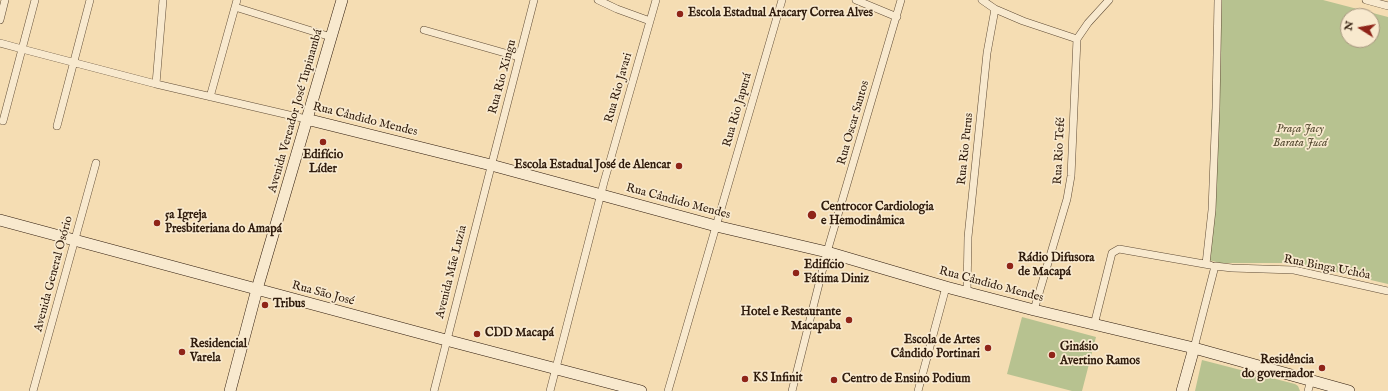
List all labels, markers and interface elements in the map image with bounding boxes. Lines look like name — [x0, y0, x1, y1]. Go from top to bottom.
place label: Escola Estadual Aracary Correa Alves — [688, 7, 873, 21]
north arrow — [1340, 8, 1380, 48]
marker: Escola Estadual Aracary Correa Alves — [675, 9, 685, 19]
text: N — [1341, 20, 1357, 32]
street label: Avenida Vereador José Tupinambá — [266, 28, 326, 194]
street label: Rua Rio Xingu — [486, 38, 520, 116]
street label: Rua Rio Javari — [602, 51, 636, 125]
street label: Rua Rio Japurá — [721, 71, 755, 149]
street label: Rua Oscar Santos — [835, 79, 873, 167]
street label: Rua Cândido Mendes — [311, 100, 419, 140]
street label: Rua Rio Purus — [955, 112, 977, 186]
street label: Rua Rio Tefé — [1051, 117, 1069, 185]
park label: Praça Jacy Barata Jucá — [1273, 123, 1327, 151]
marker: Edifício Líder — [318, 137, 328, 147]
place label: Edifício Líder — [303, 149, 343, 177]
place label: Escola Estadual José de Alencar — [514, 159, 671, 173]
marker: Escola Estadual José de Alencar — [674, 161, 684, 171]
street label: Rua Cândido Mendes — [624, 181, 732, 223]
place label: Centrocor Cardiologia e Hemodinâmica — [821, 201, 934, 229]
place label: 5a Igreja Presbiteriana do Amapá — [165, 209, 282, 237]
marker: Centrocor Cardiologia e Hemodinâmica — [806, 209, 818, 221]
street label: Avenida General Osório — [32, 214, 76, 334]
marker: 5a Igreja Presbiteriana do Amapá — [152, 218, 162, 228]
street label: Avenida Mãe Luzia — [433, 224, 471, 320]
place label: Rádio Difusora de Macapá — [1018, 252, 1095, 280]
street label: Rua Binga Uchôa — [1282, 253, 1372, 283]
place label: Edifício Fátima Diniz — [804, 259, 869, 287]
marker: Rádio Difusora de Macapá — [1005, 261, 1015, 271]
street label: Rua Cândido Mendes — [937, 264, 1045, 306]
marker: Edifício Fátima Diniz — [791, 268, 801, 278]
street label: Rua São José — [290, 279, 356, 309]
place label: Tribus — [273, 298, 305, 312]
marker: Tribus — [260, 300, 270, 310]
place label: Hotel e Restaurante Macapaba — [741, 306, 841, 334]
marker: Hotel e Restaurante Macapaba — [844, 315, 854, 325]
place label: CDD Macapá — [485, 327, 554, 341]
marker: CDD Macapá — [472, 329, 482, 339]
place label: Escola de Artes Cândido Portinari — [891, 334, 980, 362]
place label: Residencial Varela — [190, 338, 247, 366]
place label: Ginásio Avertino Ramos — [1060, 341, 1140, 369]
marker: Escola de Artes Cândido Portinari — [983, 343, 993, 353]
marker: Residencial Varela — [177, 347, 187, 357]
marker: Ginásio Avertino Ramos — [1047, 350, 1057, 360]
place label: Residência do governador — [1242, 354, 1314, 382]
marker: Residência do governador — [1317, 363, 1327, 373]
place label: KS Infinit — [753, 372, 803, 386]
place label: Centro de Ensino Podium — [842, 373, 970, 387]
marker: KS Infinit — [740, 374, 750, 384]
marker: Centro de Ensino Podium — [829, 375, 839, 385]

